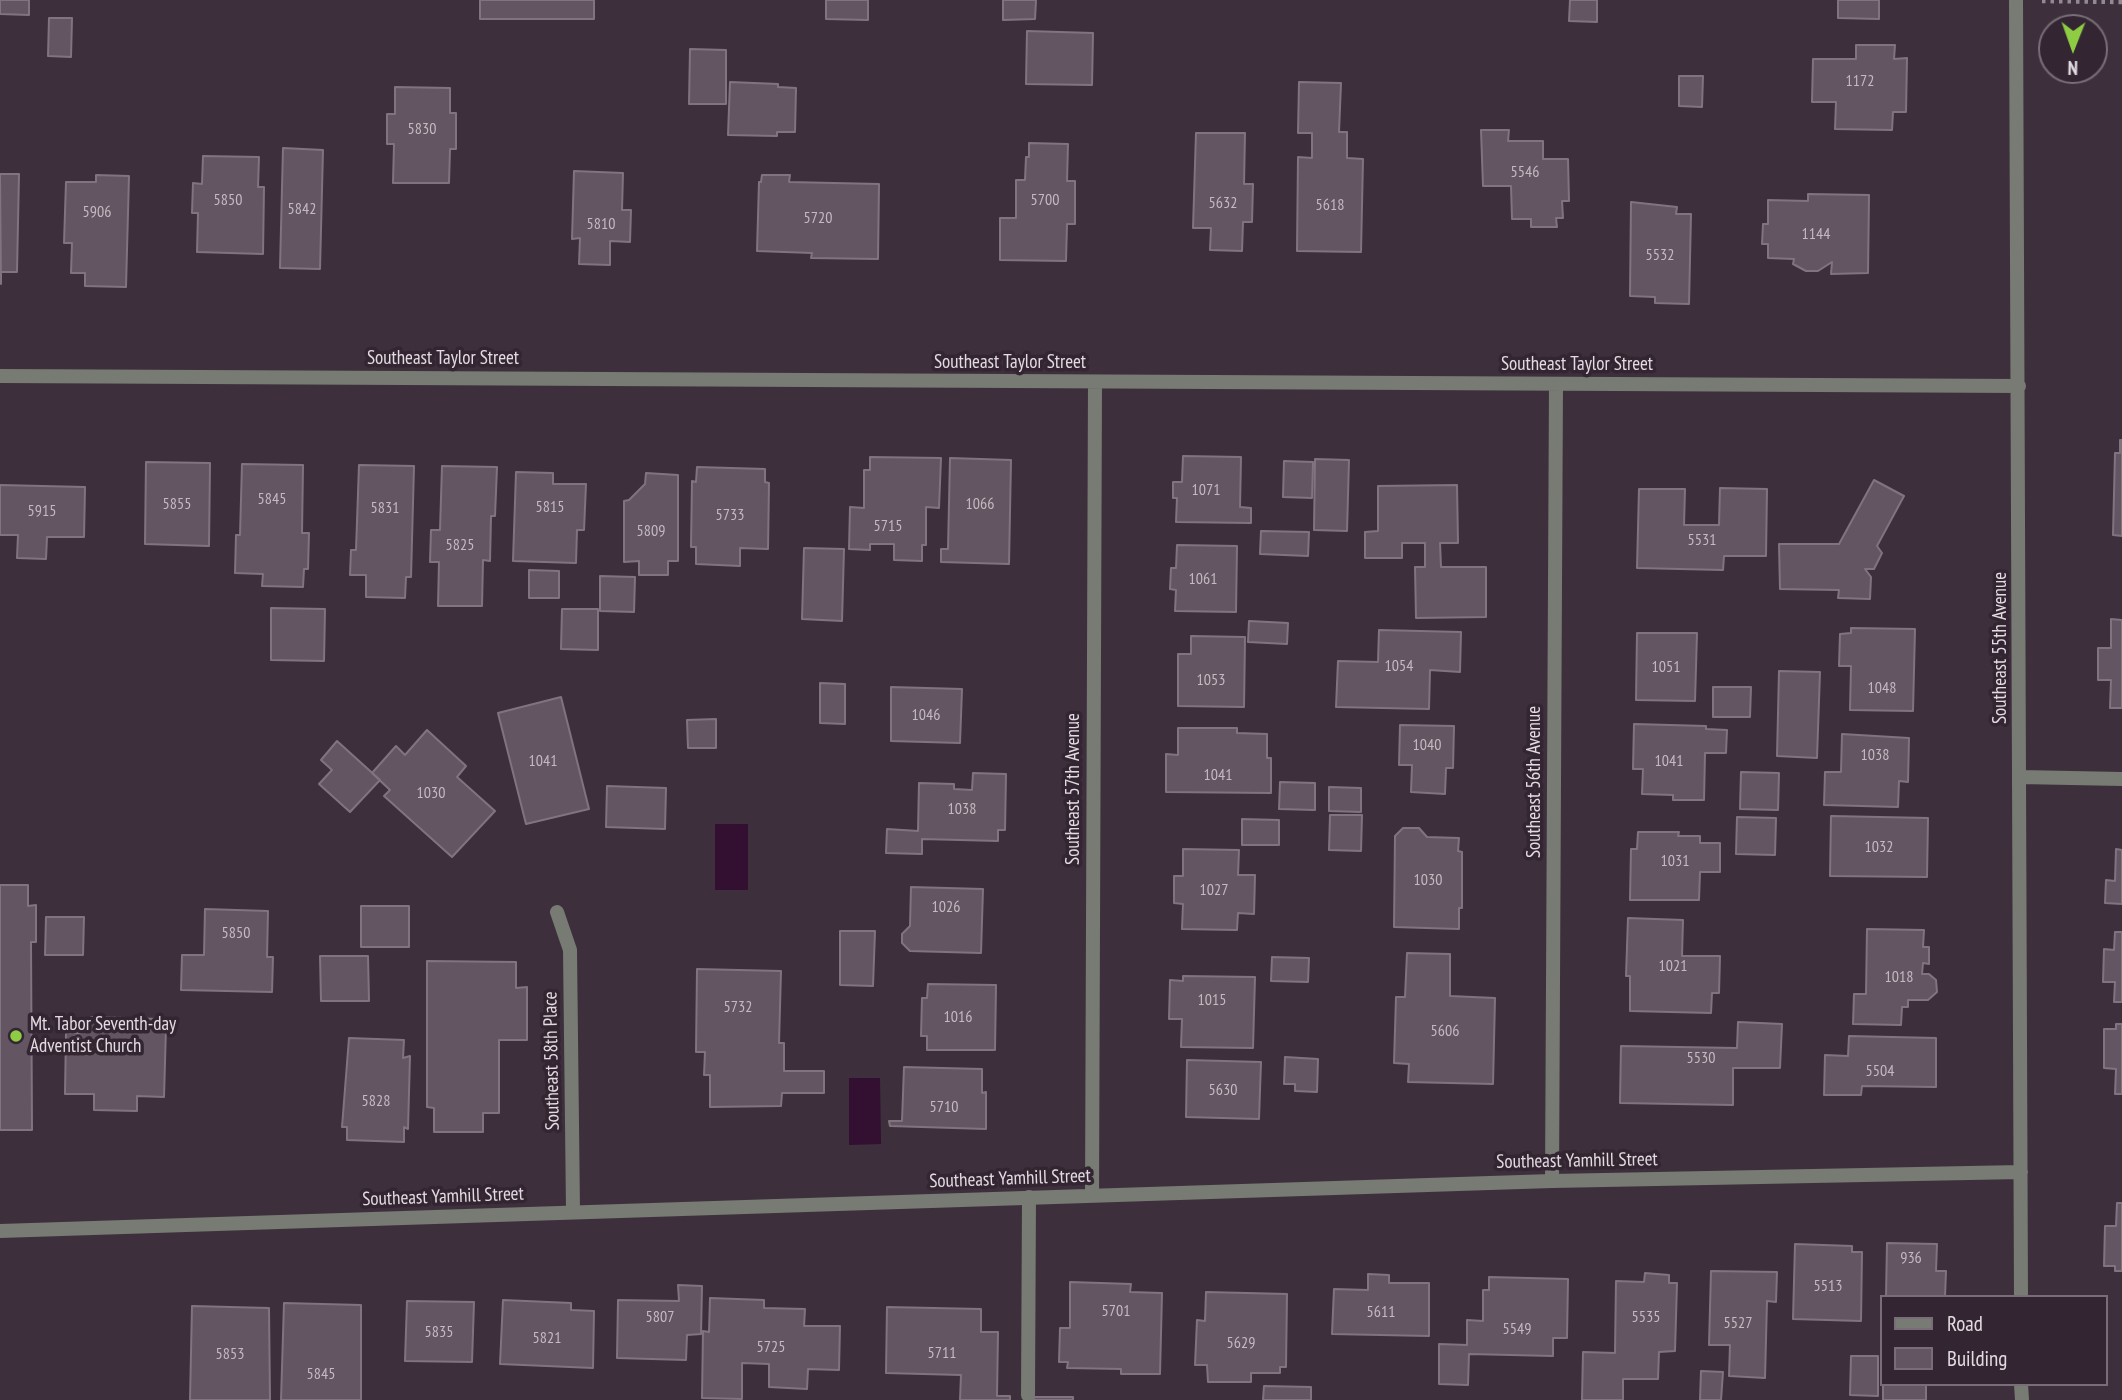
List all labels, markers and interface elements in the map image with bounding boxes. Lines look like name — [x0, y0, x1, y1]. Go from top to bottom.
north arrow — [2038, 14, 2108, 84]
text: N — [2067, 56, 2078, 80]
house number: 1172 — [1846, 71, 1874, 91]
house number: 5830 — [408, 119, 436, 139]
house number: 5546 — [1511, 162, 1539, 182]
house number: 5850 — [214, 190, 242, 210]
house number: 5700 — [1031, 190, 1059, 210]
house number: 5632 — [1209, 193, 1237, 213]
house number: 5618 — [1316, 195, 1344, 215]
house number: 5842 — [288, 199, 316, 219]
house number: 5906 — [83, 202, 111, 222]
house number: 5720 — [804, 208, 832, 228]
house number: 5810 — [587, 214, 615, 234]
house number: 1144 — [1802, 224, 1830, 244]
house number: 5532 — [1646, 245, 1674, 265]
street label: Southeast Taylor Street — [367, 348, 519, 370]
street label: Southeast Taylor Street — [934, 352, 1086, 374]
street label: Southeast Taylor Street — [1501, 354, 1653, 376]
house number: 1071 — [1192, 480, 1220, 500]
house number: 5845 — [258, 489, 286, 509]
house number: 5855 — [163, 494, 191, 514]
house number: 1066 — [966, 494, 994, 514]
house number: 5815 — [536, 497, 564, 517]
house number: 5831 — [371, 498, 399, 518]
house number: 5915 — [28, 501, 56, 521]
house number: 5733 — [716, 505, 744, 525]
house number: 5715 — [874, 516, 902, 536]
house number: 5809 — [637, 521, 665, 541]
house number: 5531 — [1688, 530, 1716, 550]
house number: 5825 — [446, 535, 474, 555]
house number: 1061 — [1189, 569, 1217, 589]
street label: Southeast 55th Avenue — [1990, 572, 2012, 724]
house number: 1054 — [1385, 656, 1413, 676]
house number: 1051 — [1652, 657, 1680, 677]
house number: 1053 — [1197, 670, 1225, 690]
house number: 1048 — [1868, 678, 1896, 698]
house number: 1046 — [912, 705, 940, 725]
street label: Southeast 56th Avenue — [1524, 706, 1546, 858]
street label: Southeast 57th Avenue — [1063, 713, 1085, 865]
house number: 1040 — [1413, 735, 1441, 755]
house number: 1038 — [1861, 745, 1889, 765]
house number: 1041 — [529, 751, 557, 771]
house number: 1041 — [1655, 751, 1683, 771]
house number: 1041 — [1204, 765, 1232, 785]
house number: 1030 — [417, 783, 445, 803]
house number: 1038 — [948, 799, 976, 819]
house number: 1032 — [1865, 837, 1893, 857]
house number: 1031 — [1661, 851, 1689, 871]
house number: 1030 — [1414, 870, 1442, 890]
house number: 1027 — [1200, 880, 1228, 900]
house number: 1026 — [932, 897, 960, 917]
house number: 5850 — [222, 923, 250, 943]
house number: 1021 — [1659, 956, 1687, 976]
house number: 1018 — [1885, 967, 1913, 987]
house number: 1015 — [1198, 990, 1226, 1010]
street label: Southeast 58th Place — [539, 991, 565, 1131]
house number: 5732 — [724, 997, 752, 1017]
house number: 1016 — [944, 1007, 972, 1027]
place label: Mt. Tabor Seventh-day Adventist Church — [30, 1014, 176, 1058]
house number: 5606 — [1431, 1021, 1459, 1041]
marker: Mt. Tabor Seventh-day Adventist Church — [8, 1028, 24, 1044]
house number: 5530 — [1687, 1048, 1715, 1068]
house number: 5504 — [1866, 1061, 1894, 1081]
house number: 5630 — [1209, 1080, 1237, 1100]
house number: 5828 — [362, 1091, 390, 1111]
house number: 5710 — [930, 1097, 958, 1117]
street label: Southeast Yamhill Street — [1496, 1148, 1658, 1174]
street label: Southeast Yamhill Street — [929, 1165, 1091, 1193]
street label: Southeast Yamhill Street — [362, 1183, 524, 1211]
house number: 936 — [1900, 1248, 1922, 1268]
house number: 5513 — [1814, 1276, 1842, 1296]
legend — [1881, 1295, 2108, 1386]
house number: 5701 — [1102, 1301, 1130, 1321]
house number: 5611 — [1367, 1302, 1395, 1322]
house number: 5807 — [646, 1307, 674, 1327]
house number: 5535 — [1632, 1307, 1660, 1327]
text: Road — [1947, 1310, 1983, 1337]
house number: 5527 — [1724, 1313, 1752, 1333]
house number: 5549 — [1503, 1319, 1531, 1339]
house number: 5835 — [425, 1322, 453, 1342]
house number: 5821 — [533, 1328, 561, 1348]
house number: 5629 — [1227, 1333, 1255, 1353]
house number: 5725 — [757, 1337, 785, 1357]
house number: 5711 — [928, 1343, 956, 1363]
house number: 5853 — [216, 1344, 244, 1364]
text: Building — [1947, 1345, 2007, 1372]
house number: 5845 — [307, 1364, 335, 1384]

